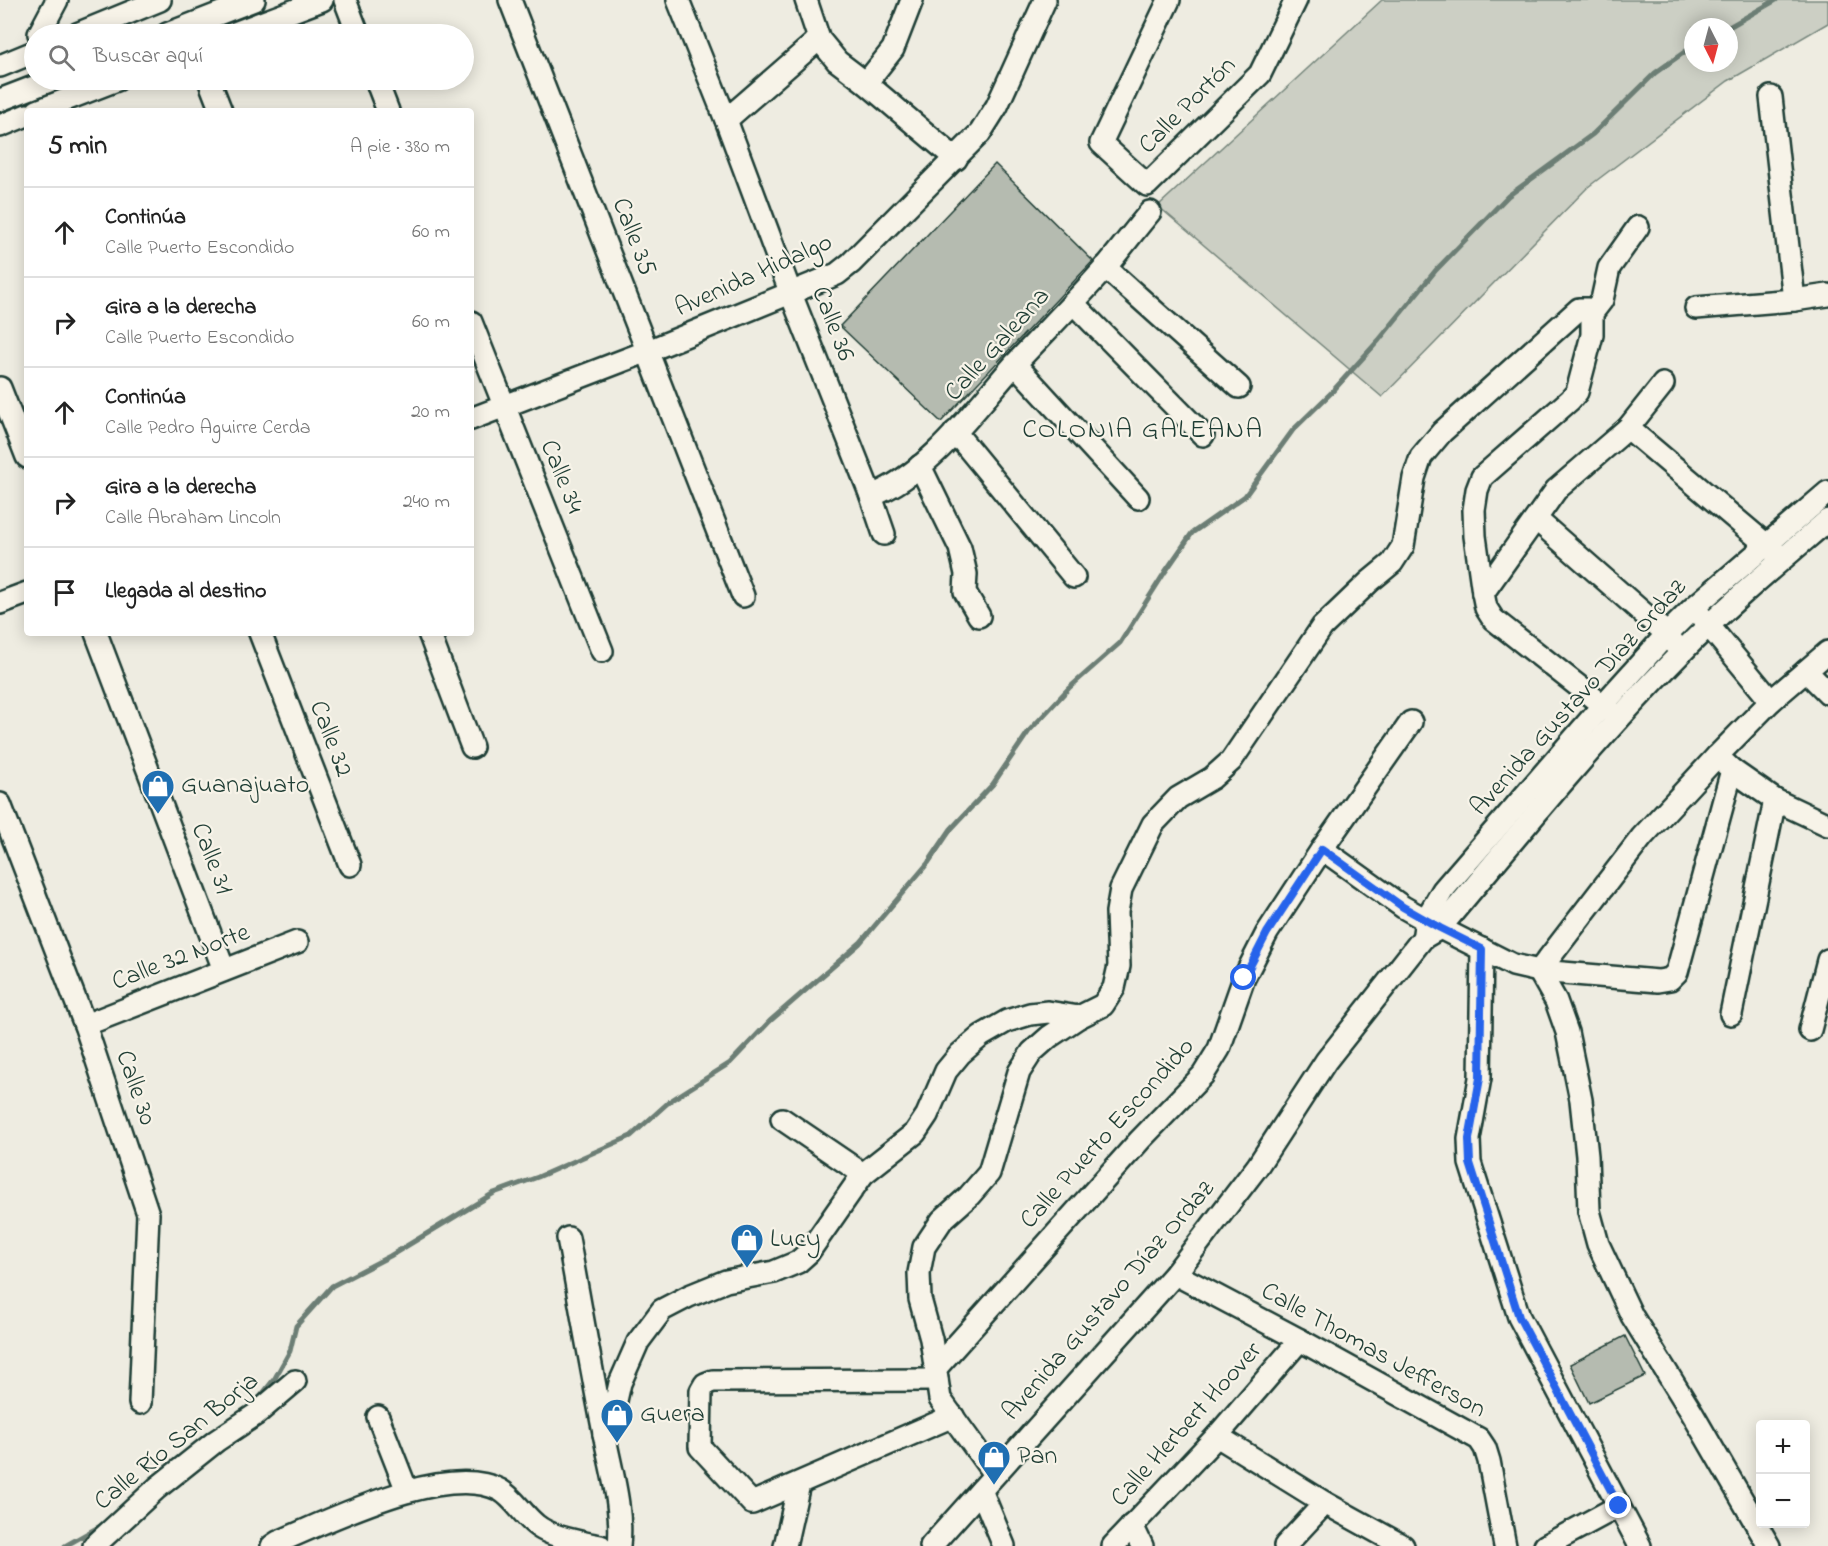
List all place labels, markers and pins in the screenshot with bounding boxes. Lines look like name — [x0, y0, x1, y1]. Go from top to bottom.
place label: Guanajuato — [181, 767, 309, 805]
shop icon: Guanajuato — [140, 768, 176, 815]
place label: Lucy — [770, 1221, 820, 1259]
shop icon: Lucy — [729, 1222, 765, 1269]
place label: Guera — [640, 1396, 705, 1434]
shop icon: Guera — [599, 1397, 635, 1444]
place label: Pan — [1017, 1438, 1057, 1476]
shop icon: Pan — [976, 1439, 1012, 1486]

